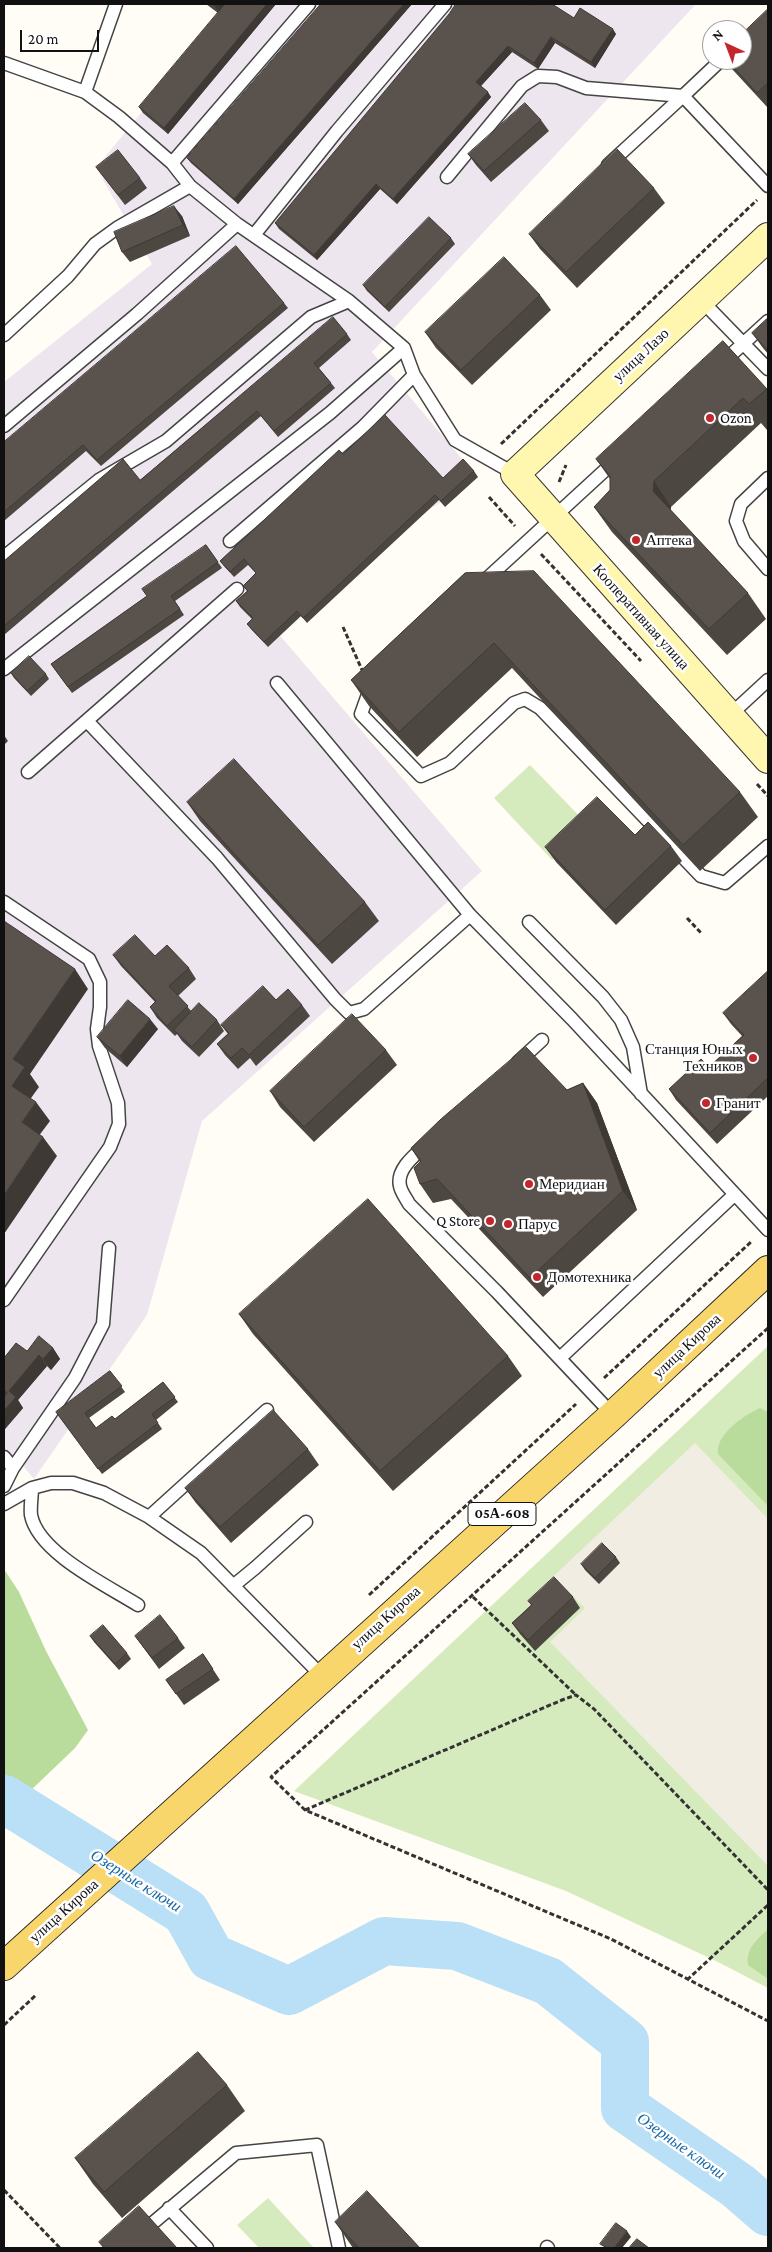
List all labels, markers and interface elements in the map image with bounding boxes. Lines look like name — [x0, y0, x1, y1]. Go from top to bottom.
scale bar — [22, 20, 101, 52]
north arrow — [702, 20, 752, 70]
text: N — [708, 26, 726, 44]
text: 20 m — [28, 31, 59, 47]
street label: улица Лазо — [609, 325, 673, 385]
place label: Ozon — [720, 409, 752, 427]
marker: Ozon — [704, 412, 716, 424]
place label: Аптека — [646, 531, 692, 549]
marker: Аптека — [630, 534, 642, 546]
street label: Кооперативная улица — [589, 561, 693, 673]
place label: Станция Юных Техников — [645, 1040, 743, 1075]
marker: Станция Юных Техников — [747, 1052, 759, 1064]
place label: Гранит — [716, 1094, 760, 1112]
marker: Гранит — [700, 1097, 712, 1109]
place label: Меридиан — [539, 1175, 605, 1193]
marker: Меридиан — [523, 1178, 535, 1190]
place label: Q Store — [436, 1212, 480, 1230]
marker: Q Store — [484, 1215, 496, 1227]
place label: Парус — [518, 1215, 557, 1233]
marker: Парус — [502, 1218, 514, 1230]
place label: Домотехника — [547, 1268, 632, 1286]
marker: Домотехника — [531, 1271, 543, 1283]
street label: улица Кирова — [649, 1310, 725, 1382]
road number: 05А-608 — [468, 1502, 536, 1526]
street label: улица Кирова — [348, 1582, 424, 1654]
water label: Озерные ключи — [87, 1845, 185, 1917]
street label: улица Кирова — [26, 1875, 102, 1947]
water label: Озерные ключи — [633, 2109, 729, 2183]

